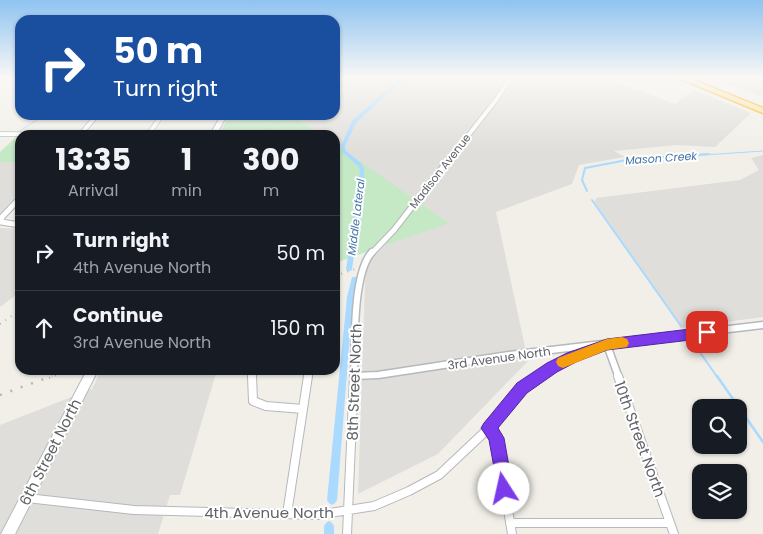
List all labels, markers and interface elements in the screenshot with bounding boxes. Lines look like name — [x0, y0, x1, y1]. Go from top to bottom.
text: 50 m — [113, 26, 203, 75]
icon: right — [30, 35, 95, 100]
text: Turn right — [113, 73, 218, 104]
street label: Madison Avenue — [406, 130, 474, 212]
text: 13:35 — [55, 138, 131, 181]
text: 1 — [181, 138, 192, 181]
text: 300 — [242, 138, 300, 181]
water label: Mason Creek — [625, 147, 699, 168]
water label: Middle Lateral — [343, 177, 369, 256]
text: Arrival — [68, 179, 118, 202]
text: min — [171, 179, 202, 202]
text: m — [263, 179, 279, 202]
text: Turn right — [73, 227, 169, 254]
icon: right — [30, 239, 58, 267]
text: 50 m — [276, 240, 325, 267]
text: 4th Avenue North — [73, 256, 211, 279]
text: Continue — [73, 302, 163, 329]
pin — [686, 311, 728, 353]
icon: ahead — [30, 314, 58, 342]
text: 150 m — [270, 315, 325, 342]
icon: arrive — [693, 318, 721, 346]
street label: 8th Street North — [341, 323, 367, 441]
text: 3rd Avenue North — [73, 331, 211, 354]
street label: 3rd Avenue North — [446, 342, 552, 374]
street label: 10th Street North — [609, 378, 671, 500]
street label: 6th Street North — [14, 395, 86, 509]
map controls — [692, 399, 747, 519]
button: search — [692, 399, 747, 454]
position arrow — [477, 462, 529, 514]
button: layers — [692, 464, 747, 519]
street label: 4th Avenue North — [204, 502, 334, 523]

